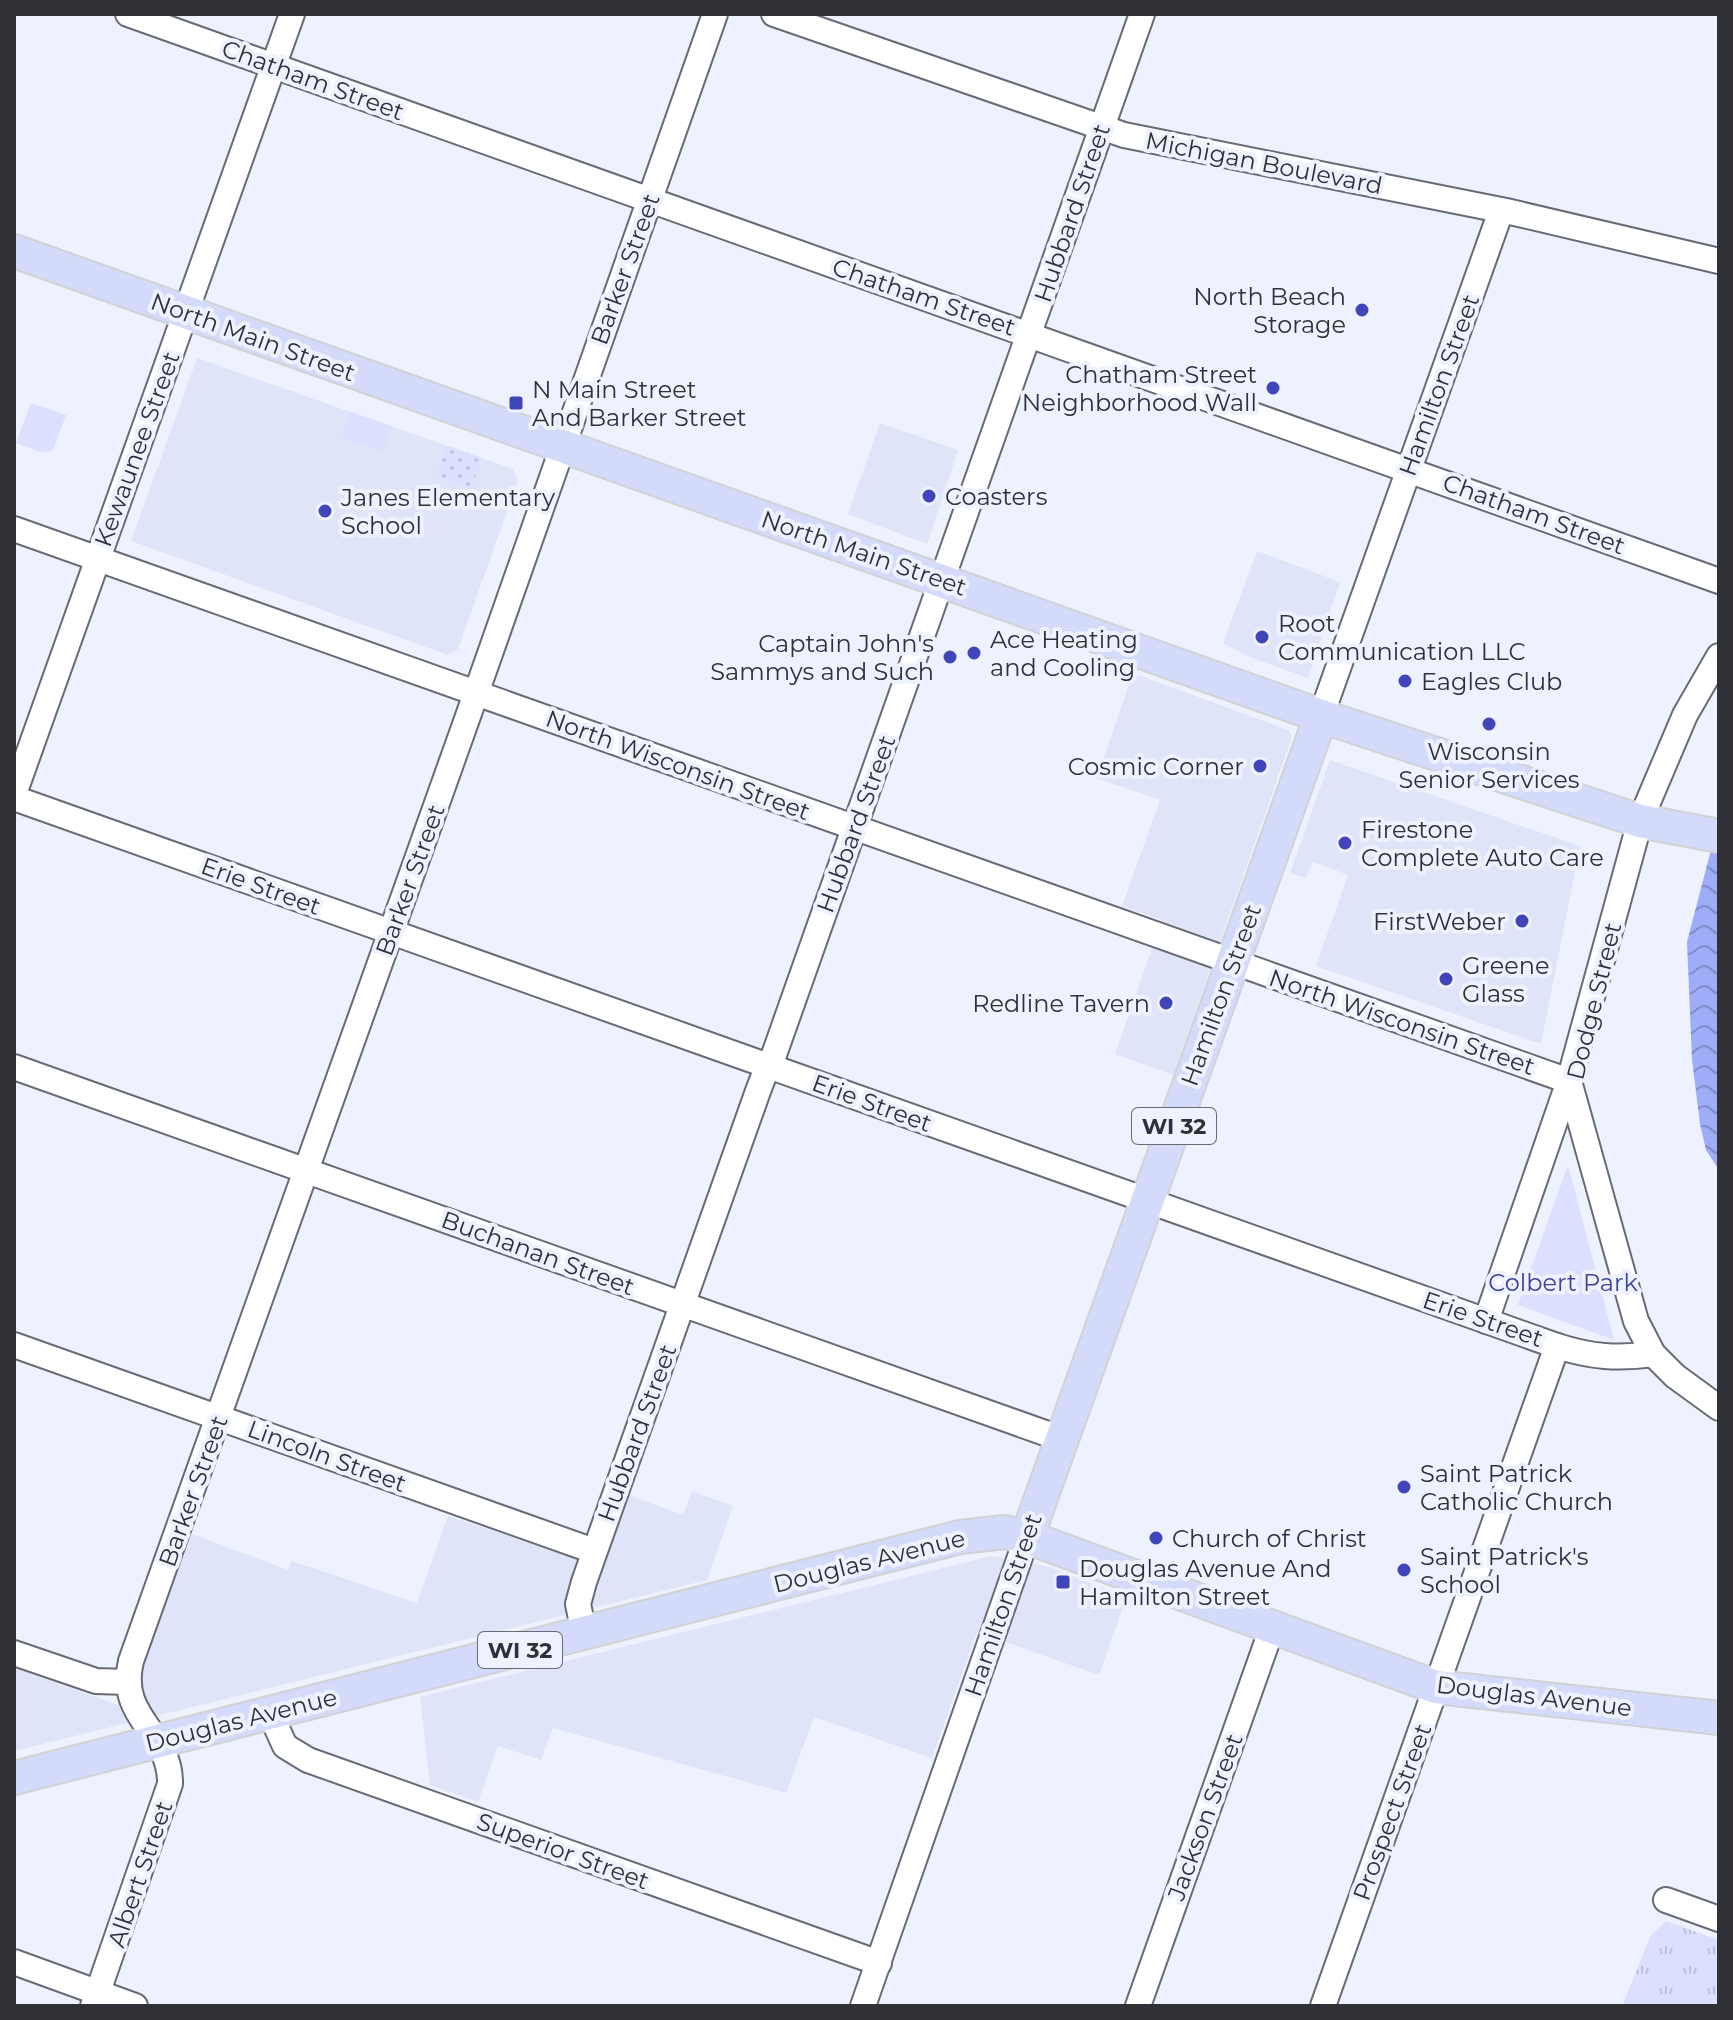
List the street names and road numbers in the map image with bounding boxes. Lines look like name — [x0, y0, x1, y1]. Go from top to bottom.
street label: Chatham Street — [218, 34, 408, 127]
street label: Hubbard Street — [1028, 120, 1116, 306]
street label: Michigan Boulevard — [1143, 126, 1385, 200]
street label: Barker Street — [584, 189, 666, 348]
street label: Chatham Street — [829, 252, 1020, 342]
street label: North Main Street — [147, 287, 359, 388]
street label: Hamilton Street — [1393, 290, 1485, 480]
street label: Kewaunee Street — [88, 347, 186, 551]
street label: Chatham Street — [1439, 468, 1629, 561]
street label: North Main Street — [757, 504, 971, 602]
street label: North Wisconsin Street — [542, 704, 814, 826]
street label: Hubbard Street — [810, 731, 902, 917]
street label: Barker Street — [369, 800, 451, 959]
street label: Erie Street — [197, 851, 325, 921]
street label: Hamilton Street — [1175, 900, 1267, 1090]
street label: Dodge Street — [1560, 919, 1628, 1083]
street label: North Wisconsin Street — [1265, 963, 1539, 1081]
street label: Erie Street — [808, 1068, 936, 1138]
road number: WI 32 — [1132, 1108, 1216, 1144]
street label: Buchanan Street — [437, 1205, 639, 1301]
street label: Erie Street — [1419, 1285, 1547, 1353]
street label: Hubbard Street — [591, 1340, 683, 1526]
street label: Barker Street — [152, 1411, 234, 1570]
street label: Lincoln Street — [244, 1414, 411, 1498]
street label: Hamilton Street — [958, 1510, 1048, 1700]
street label: Douglas Avenue — [770, 1523, 968, 1599]
road number: WI 32 — [478, 1632, 562, 1668]
street label: Douglas Avenue — [1435, 1670, 1633, 1722]
street label: Douglas Avenue — [142, 1682, 340, 1758]
street label: Prospect Street — [1347, 1720, 1437, 1904]
street label: Jackson Street — [1161, 1729, 1249, 1905]
street label: Albert Street — [101, 1797, 179, 1951]
street label: Superior Street — [473, 1806, 653, 1896]

